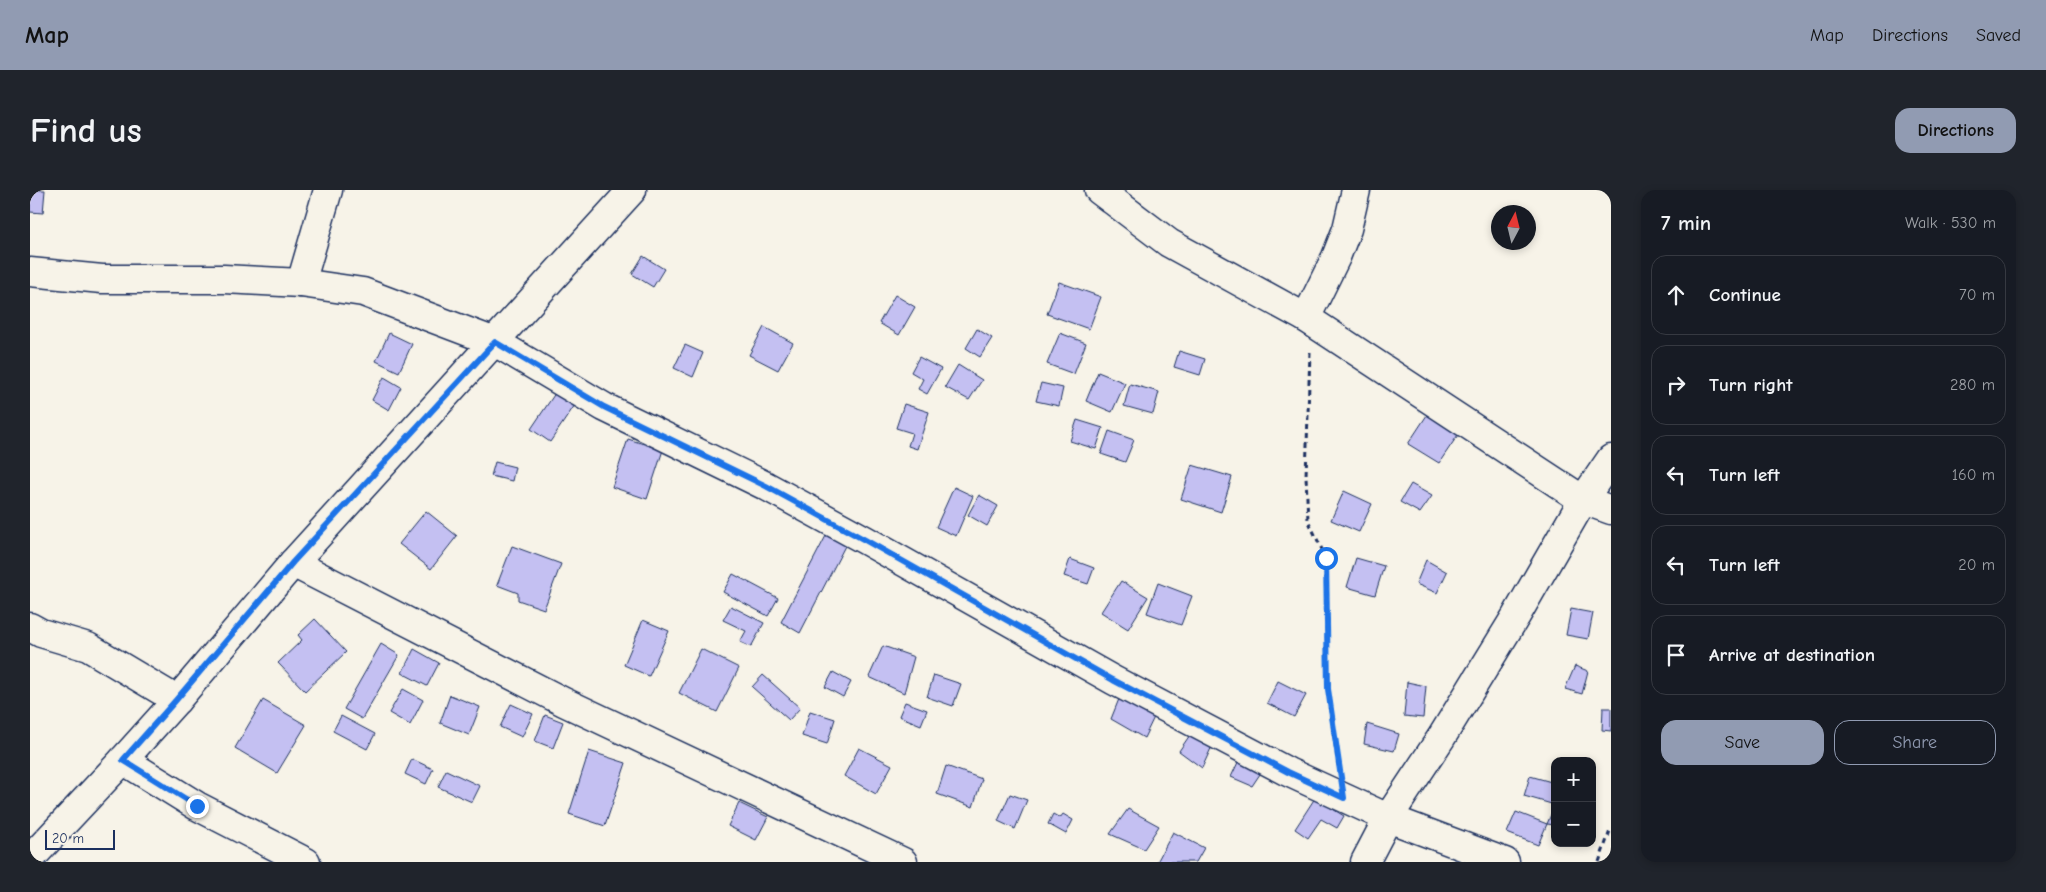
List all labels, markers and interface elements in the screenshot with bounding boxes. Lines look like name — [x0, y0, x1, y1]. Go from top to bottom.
text: Map — [25, 21, 69, 49]
text: Map — [1810, 25, 1844, 46]
text: Directions — [1872, 25, 1948, 46]
text: Saved — [1976, 25, 2021, 46]
button: Directions — [1895, 108, 2016, 153]
text: Find us — [30, 110, 142, 151]
north arrow — [1491, 205, 1536, 250]
text: 7 min — [1661, 211, 1711, 235]
text: Walk · 530 m — [1905, 214, 1996, 232]
icon: ahead — [1662, 281, 1690, 309]
text: Continue — [1709, 284, 1781, 306]
text: 70 m — [1959, 286, 1995, 304]
icon: right — [1662, 371, 1690, 399]
text: Turn right — [1709, 374, 1793, 396]
text: 280 m — [1950, 376, 1995, 394]
icon: left — [1662, 461, 1690, 489]
text: Turn left — [1709, 464, 1780, 486]
text: 160 m — [1952, 466, 1995, 484]
route start — [1315, 547, 1338, 570]
icon: left — [1662, 551, 1690, 579]
text: Turn left — [1709, 554, 1780, 576]
text: 20 m — [1958, 556, 1995, 574]
icon: arrive — [1662, 641, 1690, 669]
text: Arrive at destination — [1709, 644, 1875, 666]
button: Save — [1661, 720, 1824, 765]
button: Share — [1834, 720, 1996, 765]
map controls — [1551, 757, 1596, 847]
button: + — [1551, 757, 1596, 802]
route end — [186, 795, 209, 818]
button: − — [1551, 802, 1596, 847]
scale bar — [45, 827, 115, 850]
text: 20 m — [52, 830, 84, 847]

